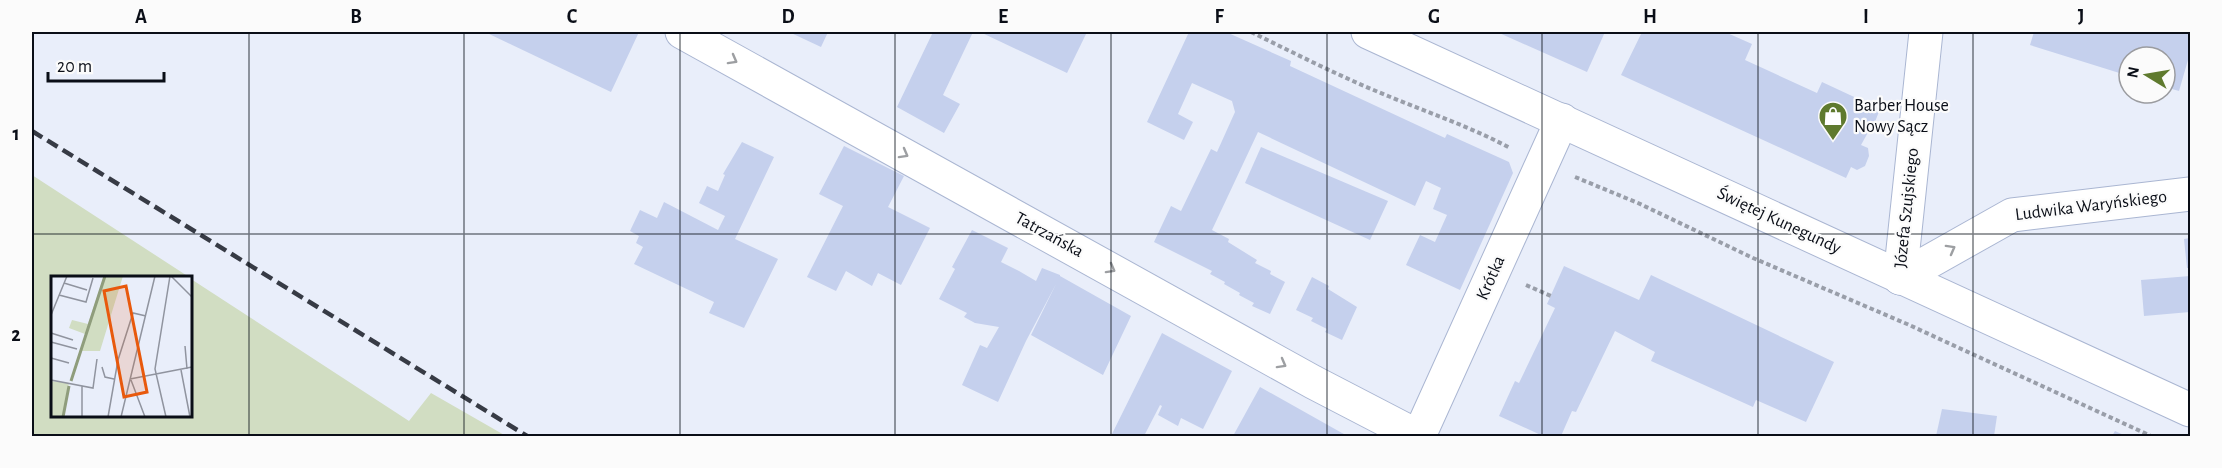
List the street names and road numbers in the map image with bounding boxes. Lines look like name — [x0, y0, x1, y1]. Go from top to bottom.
street label: Józefa Szujskiego — [1892, 147, 1922, 269]
street label: Świętej Kunegundy — [1714, 182, 1845, 258]
street label: Ludwika Waryńskiego — [2014, 188, 2168, 224]
street label: Tatrzańska — [1012, 209, 1086, 261]
street label: Krótka — [1473, 253, 1509, 303]

